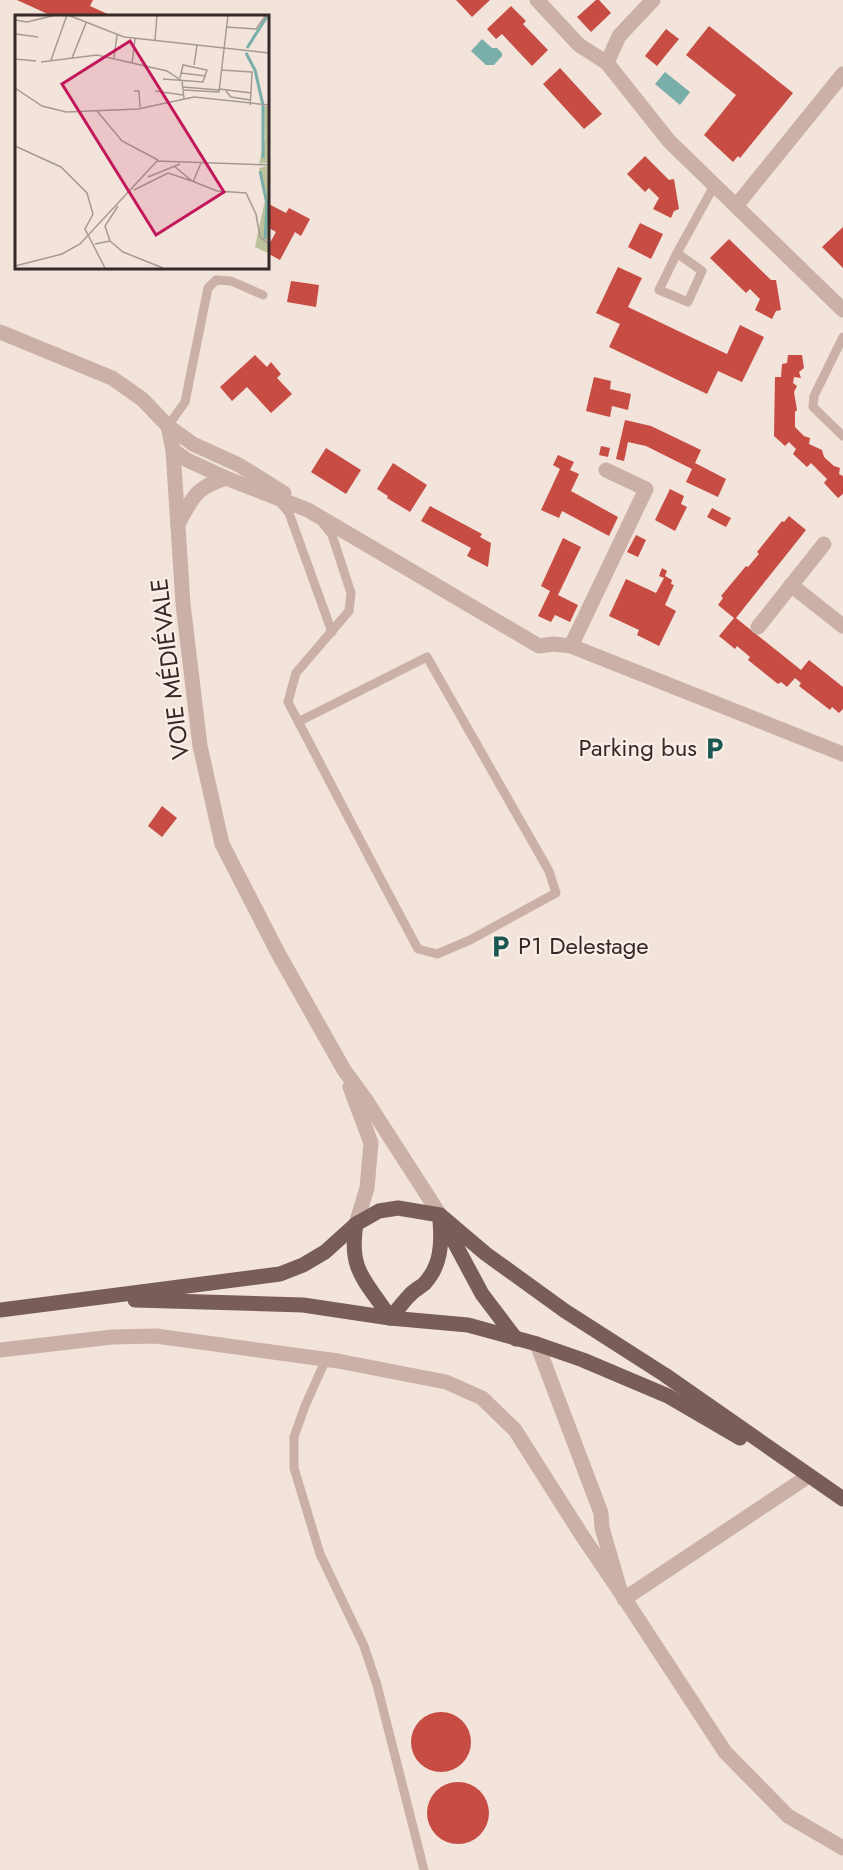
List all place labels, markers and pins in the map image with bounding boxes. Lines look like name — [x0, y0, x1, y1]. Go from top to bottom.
place label: Parking bus — [579, 730, 697, 765]
parking icon: Parking bus — [702, 735, 728, 761]
place label: P1 Delestage — [518, 928, 649, 963]
parking icon: P1 Delestage — [487, 933, 513, 959]

